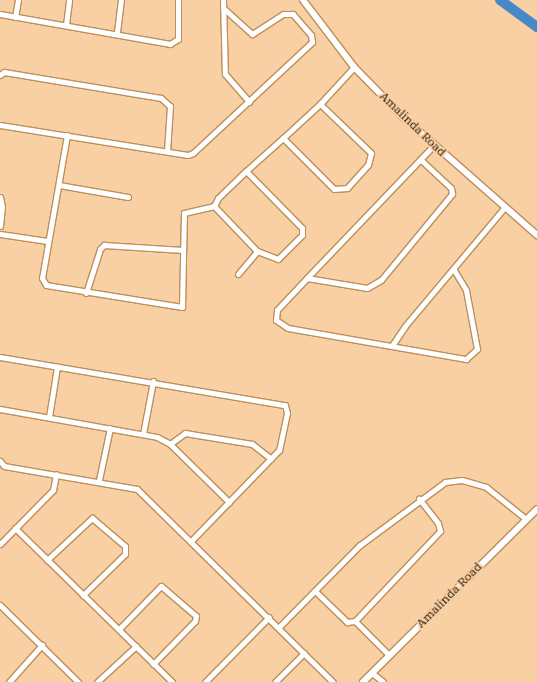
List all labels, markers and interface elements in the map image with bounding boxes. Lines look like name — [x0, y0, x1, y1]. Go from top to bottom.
street label: Amalinda Road — [377, 89, 449, 159]
street label: Amalinda Road — [413, 559, 485, 631]

